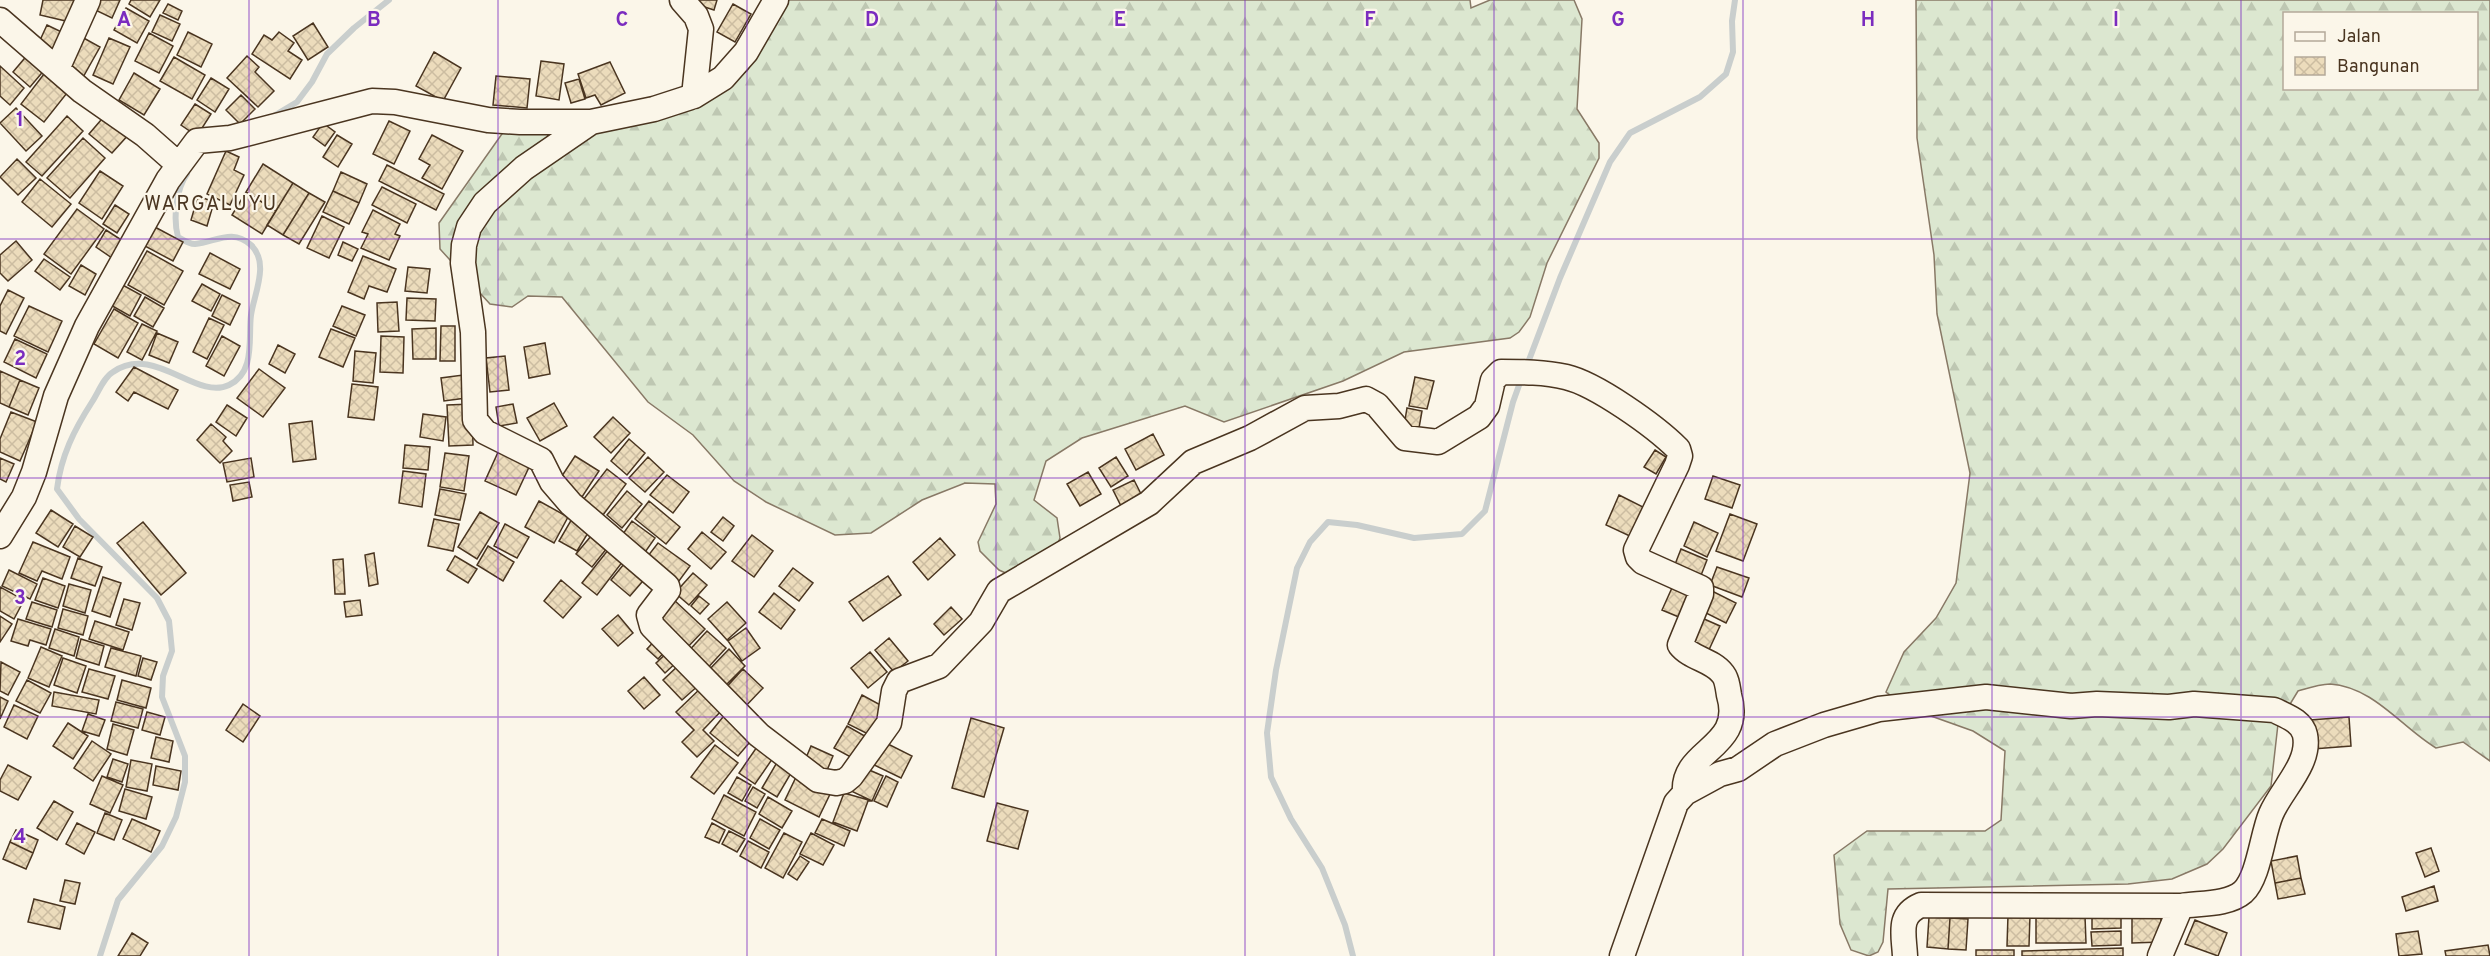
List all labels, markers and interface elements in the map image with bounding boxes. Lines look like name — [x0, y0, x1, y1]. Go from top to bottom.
text: A — [117, 8, 131, 34]
text: B — [367, 8, 381, 34]
text: C — [616, 8, 628, 34]
text: D — [865, 8, 879, 34]
text: E — [1114, 8, 1126, 34]
text: F — [1364, 8, 1376, 34]
text: G — [1611, 8, 1625, 34]
text: H — [1861, 8, 1875, 34]
text: I — [2113, 8, 2119, 34]
legend — [2283, 12, 2478, 90]
text: Jalan — [2337, 26, 2381, 49]
text: Bangunan — [2337, 56, 2420, 79]
text: 1 — [16, 108, 24, 134]
district label: WARGALUYU — [144, 192, 278, 218]
text: 2 — [14, 347, 26, 373]
text: 3 — [14, 586, 26, 612]
text: 4 — [14, 825, 26, 851]

